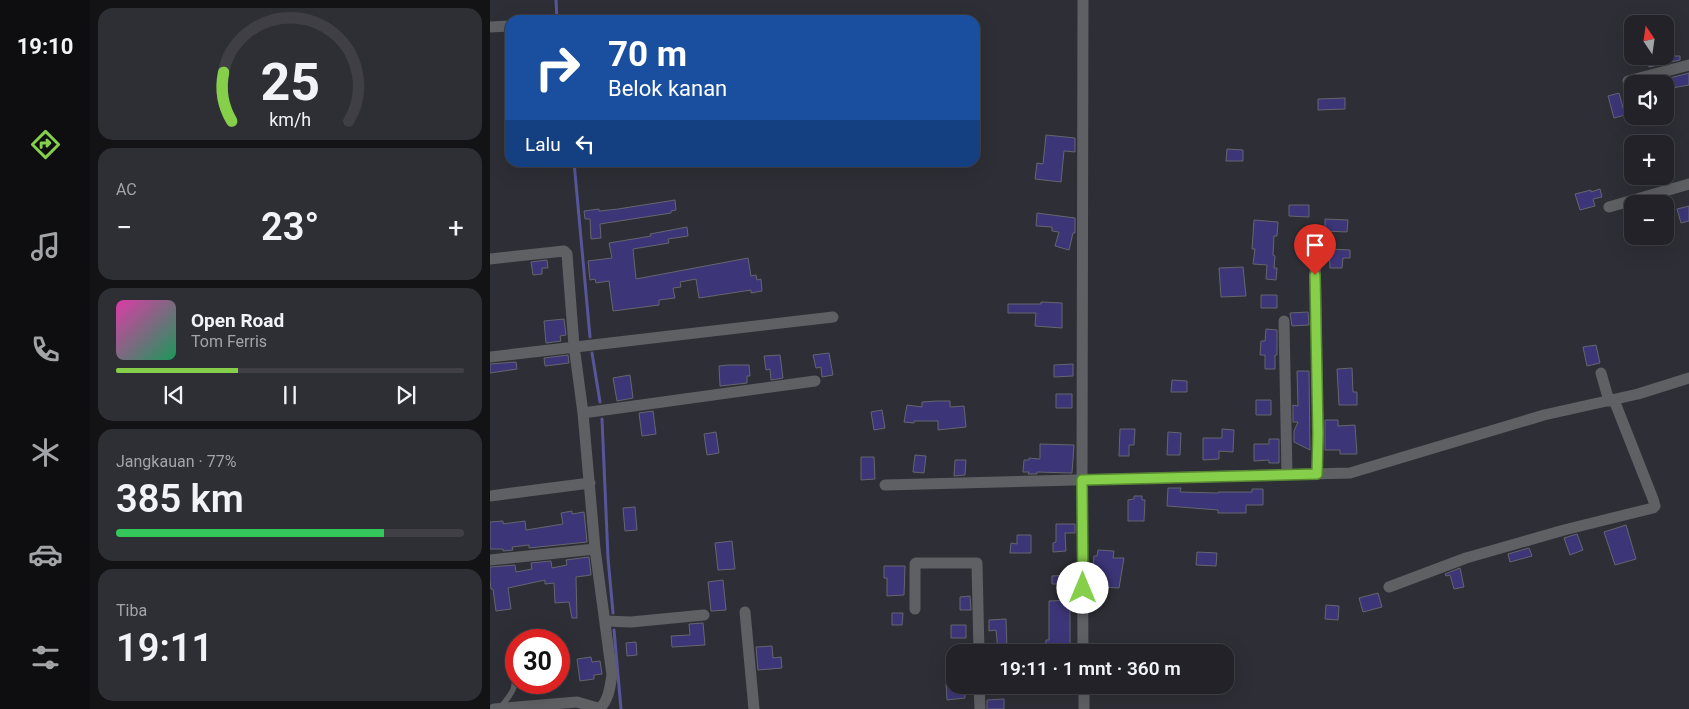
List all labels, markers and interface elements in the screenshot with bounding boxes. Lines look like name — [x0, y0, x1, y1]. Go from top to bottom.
north arrow — [1624, 15, 1674, 65]
map controls — [1624, 15, 1674, 245]
text: 19:10 — [17, 34, 73, 59]
text: 70 m — [608, 34, 687, 75]
icon: right — [525, 35, 590, 100]
text: 25 — [260, 52, 320, 113]
button: sound — [1624, 75, 1674, 125]
text: Belok kanan — [608, 76, 727, 101]
text: km/h — [269, 109, 311, 130]
icon: directions — [28, 127, 63, 162]
icon: left — [571, 130, 599, 158]
text: Lalu — [525, 133, 561, 156]
button: + — [1624, 135, 1674, 185]
text: AC — [116, 180, 137, 199]
button: − — [1624, 195, 1674, 245]
text: 23° — [261, 205, 319, 249]
text: − — [116, 211, 132, 244]
text: + — [448, 211, 464, 244]
pin — [1294, 224, 1336, 275]
icon: music — [28, 229, 63, 264]
icon: arrive — [1301, 231, 1329, 259]
text: Open Road — [191, 309, 284, 332]
icon: phone — [28, 332, 63, 367]
text: Tom Ferris — [191, 332, 267, 351]
icon: previous — [160, 381, 188, 409]
icon: pause — [276, 381, 304, 409]
icon: next — [392, 381, 420, 409]
icon: climate — [28, 435, 63, 470]
text: Jangkauan · 77% — [116, 452, 236, 471]
text: 385 km — [116, 477, 244, 521]
icon: car — [28, 537, 63, 572]
position arrow — [1056, 561, 1108, 613]
text: Tiba — [116, 601, 147, 620]
text: 19:11 — [116, 626, 213, 670]
speed limit sign: 30 — [505, 629, 570, 694]
icon: filters — [28, 640, 63, 675]
text: 19:11 · 1 mnt · 360 m — [999, 657, 1181, 680]

